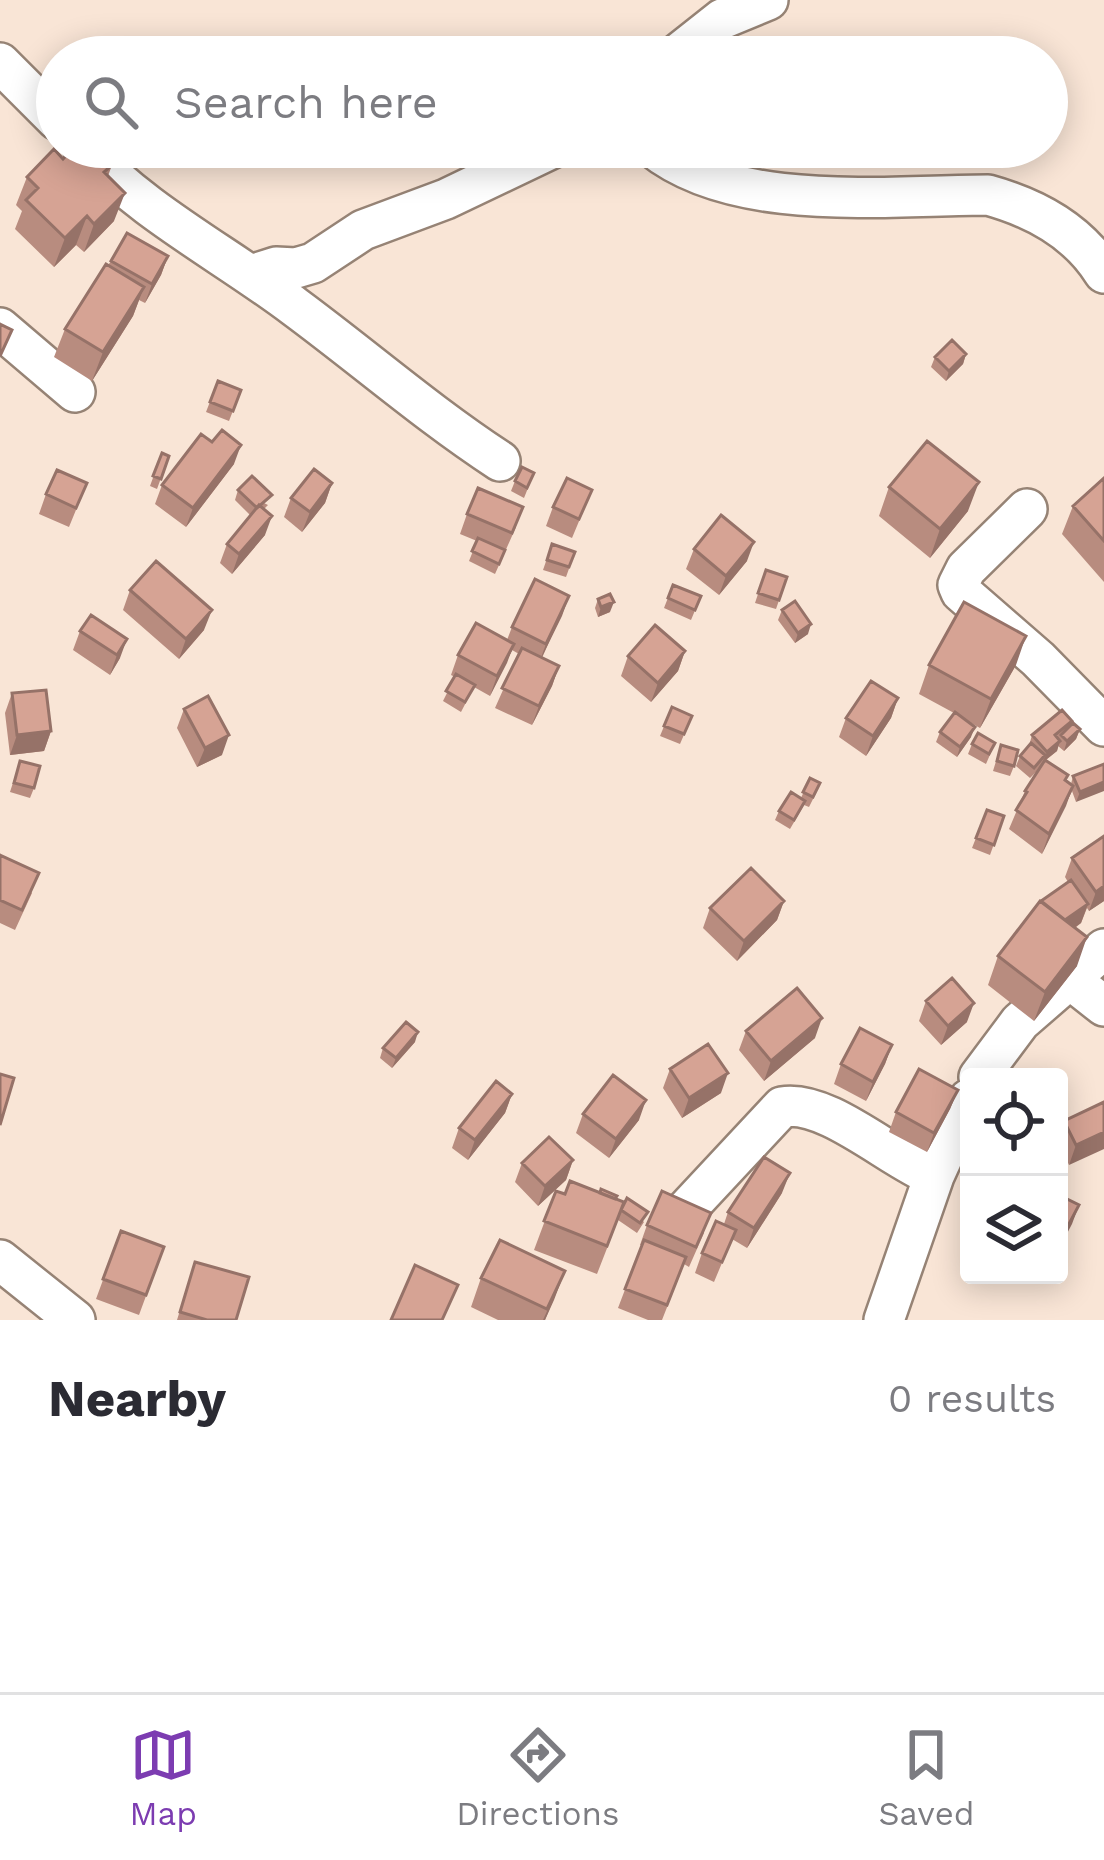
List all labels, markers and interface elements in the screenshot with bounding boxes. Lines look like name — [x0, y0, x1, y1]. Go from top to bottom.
search box — [36, 36, 1068, 168]
icon: search — [78, 69, 144, 135]
text: Search here — [174, 76, 438, 129]
map controls — [960, 1068, 1068, 1284]
button: locate — [960, 1068, 1068, 1176]
button: layers — [960, 1176, 1068, 1284]
text: Nearby — [48, 1369, 226, 1428]
text: 0 results — [888, 1376, 1056, 1421]
tab: Map — [130, 1722, 197, 1833]
tab: Directions — [456, 1722, 619, 1833]
tab: Saved — [879, 1722, 974, 1833]

